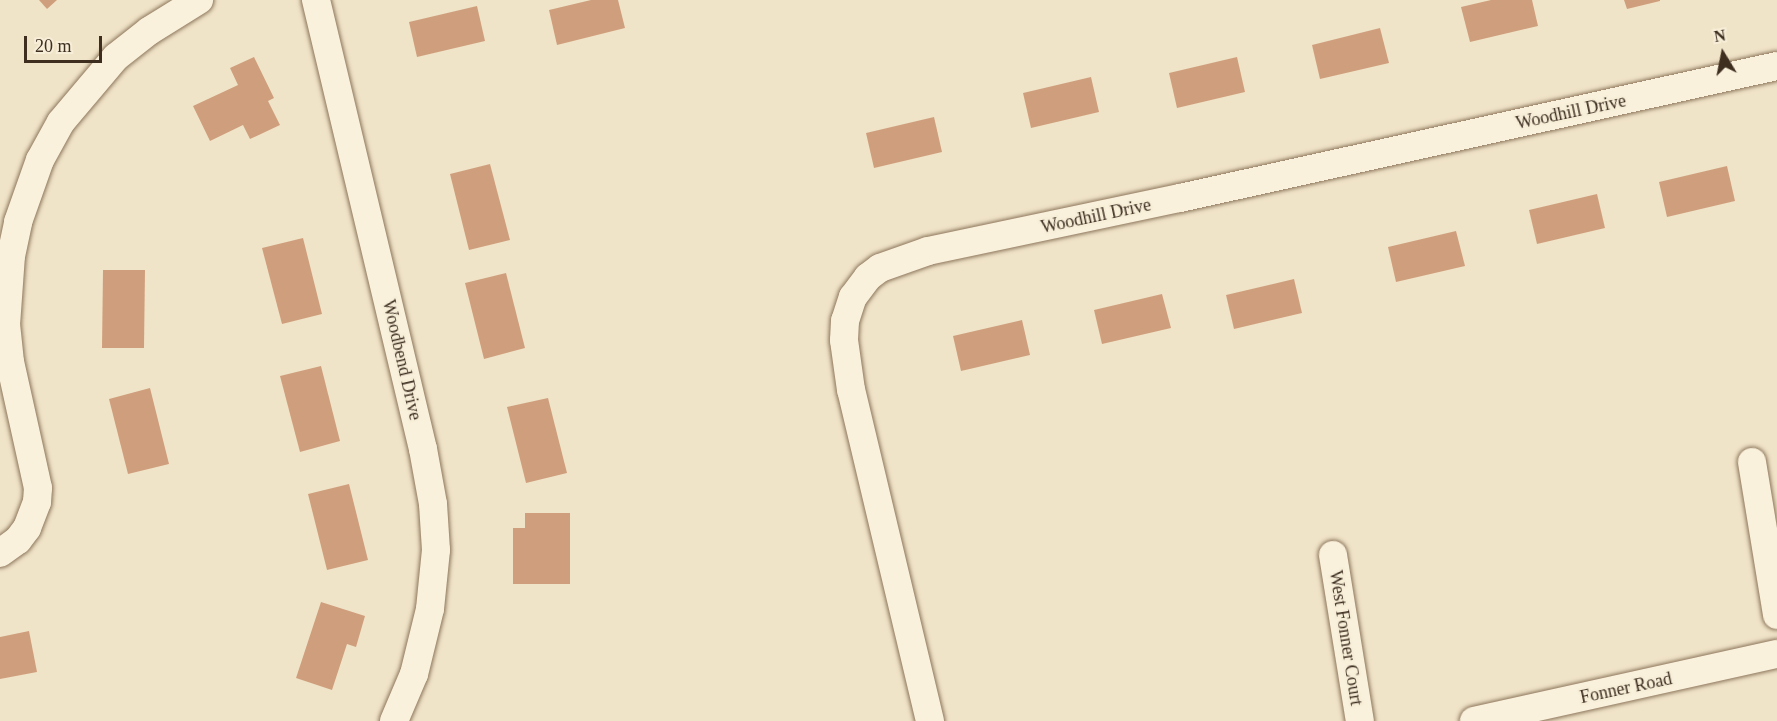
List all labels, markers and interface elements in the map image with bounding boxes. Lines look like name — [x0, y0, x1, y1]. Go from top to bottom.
scale bar — [27, 24, 105, 62]
north arrow — [1693, 24, 1753, 84]
text: N — [1713, 26, 1727, 45]
text: 20 m — [35, 36, 72, 56]
street label: Woodhill Drive — [1514, 90, 1628, 134]
street label: Woodhill Drive — [1039, 194, 1153, 238]
street label: Woodbend Drive — [378, 298, 426, 422]
street label: West Fonner Court — [1325, 569, 1367, 707]
street label: Fonner Road — [1578, 668, 1674, 708]

